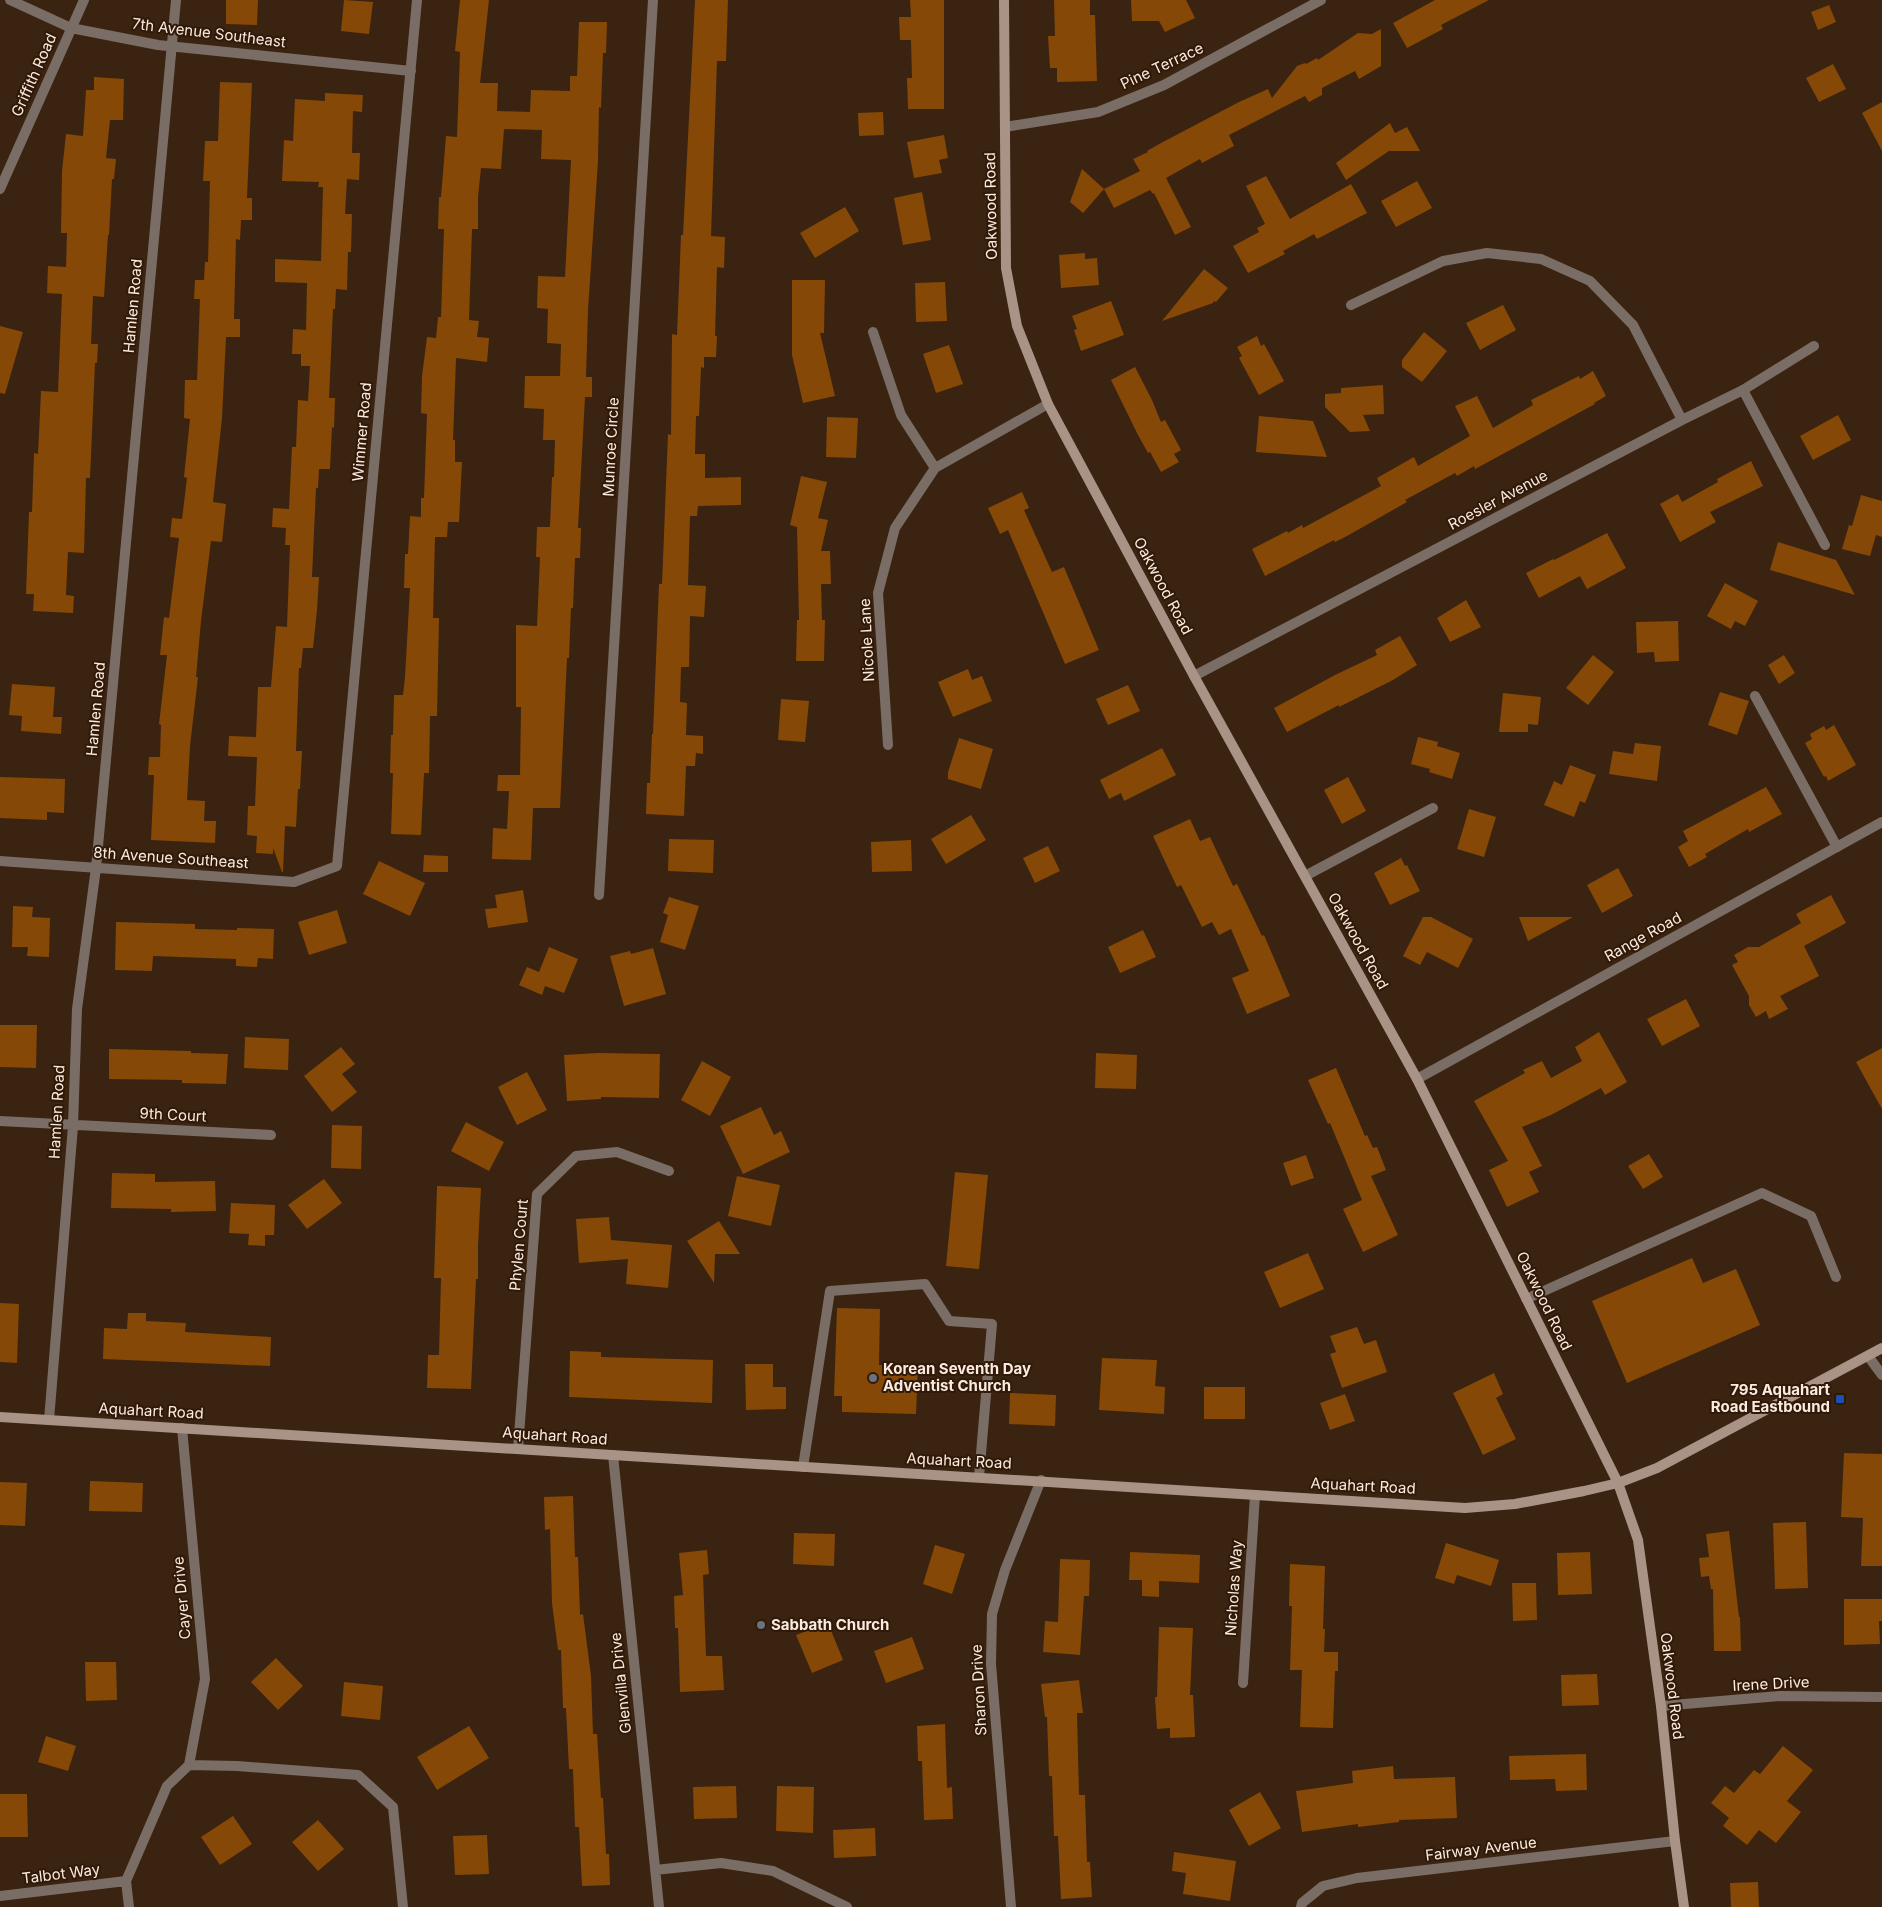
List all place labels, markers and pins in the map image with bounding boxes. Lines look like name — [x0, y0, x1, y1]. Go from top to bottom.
place label: Korean Seventh Day Adventist Church — [883, 1359, 1031, 1395]
marker: Korean Seventh Day Adventist Church — [867, 1372, 879, 1384]
place label: 795 Aquahart Road Eastbound — [1711, 1380, 1830, 1416]
marker: 795 Aquahart Road Eastbound — [1834, 1393, 1846, 1405]
place label: Sabbath Church — [771, 1615, 889, 1634]
marker: Sabbath Church — [755, 1619, 767, 1631]

